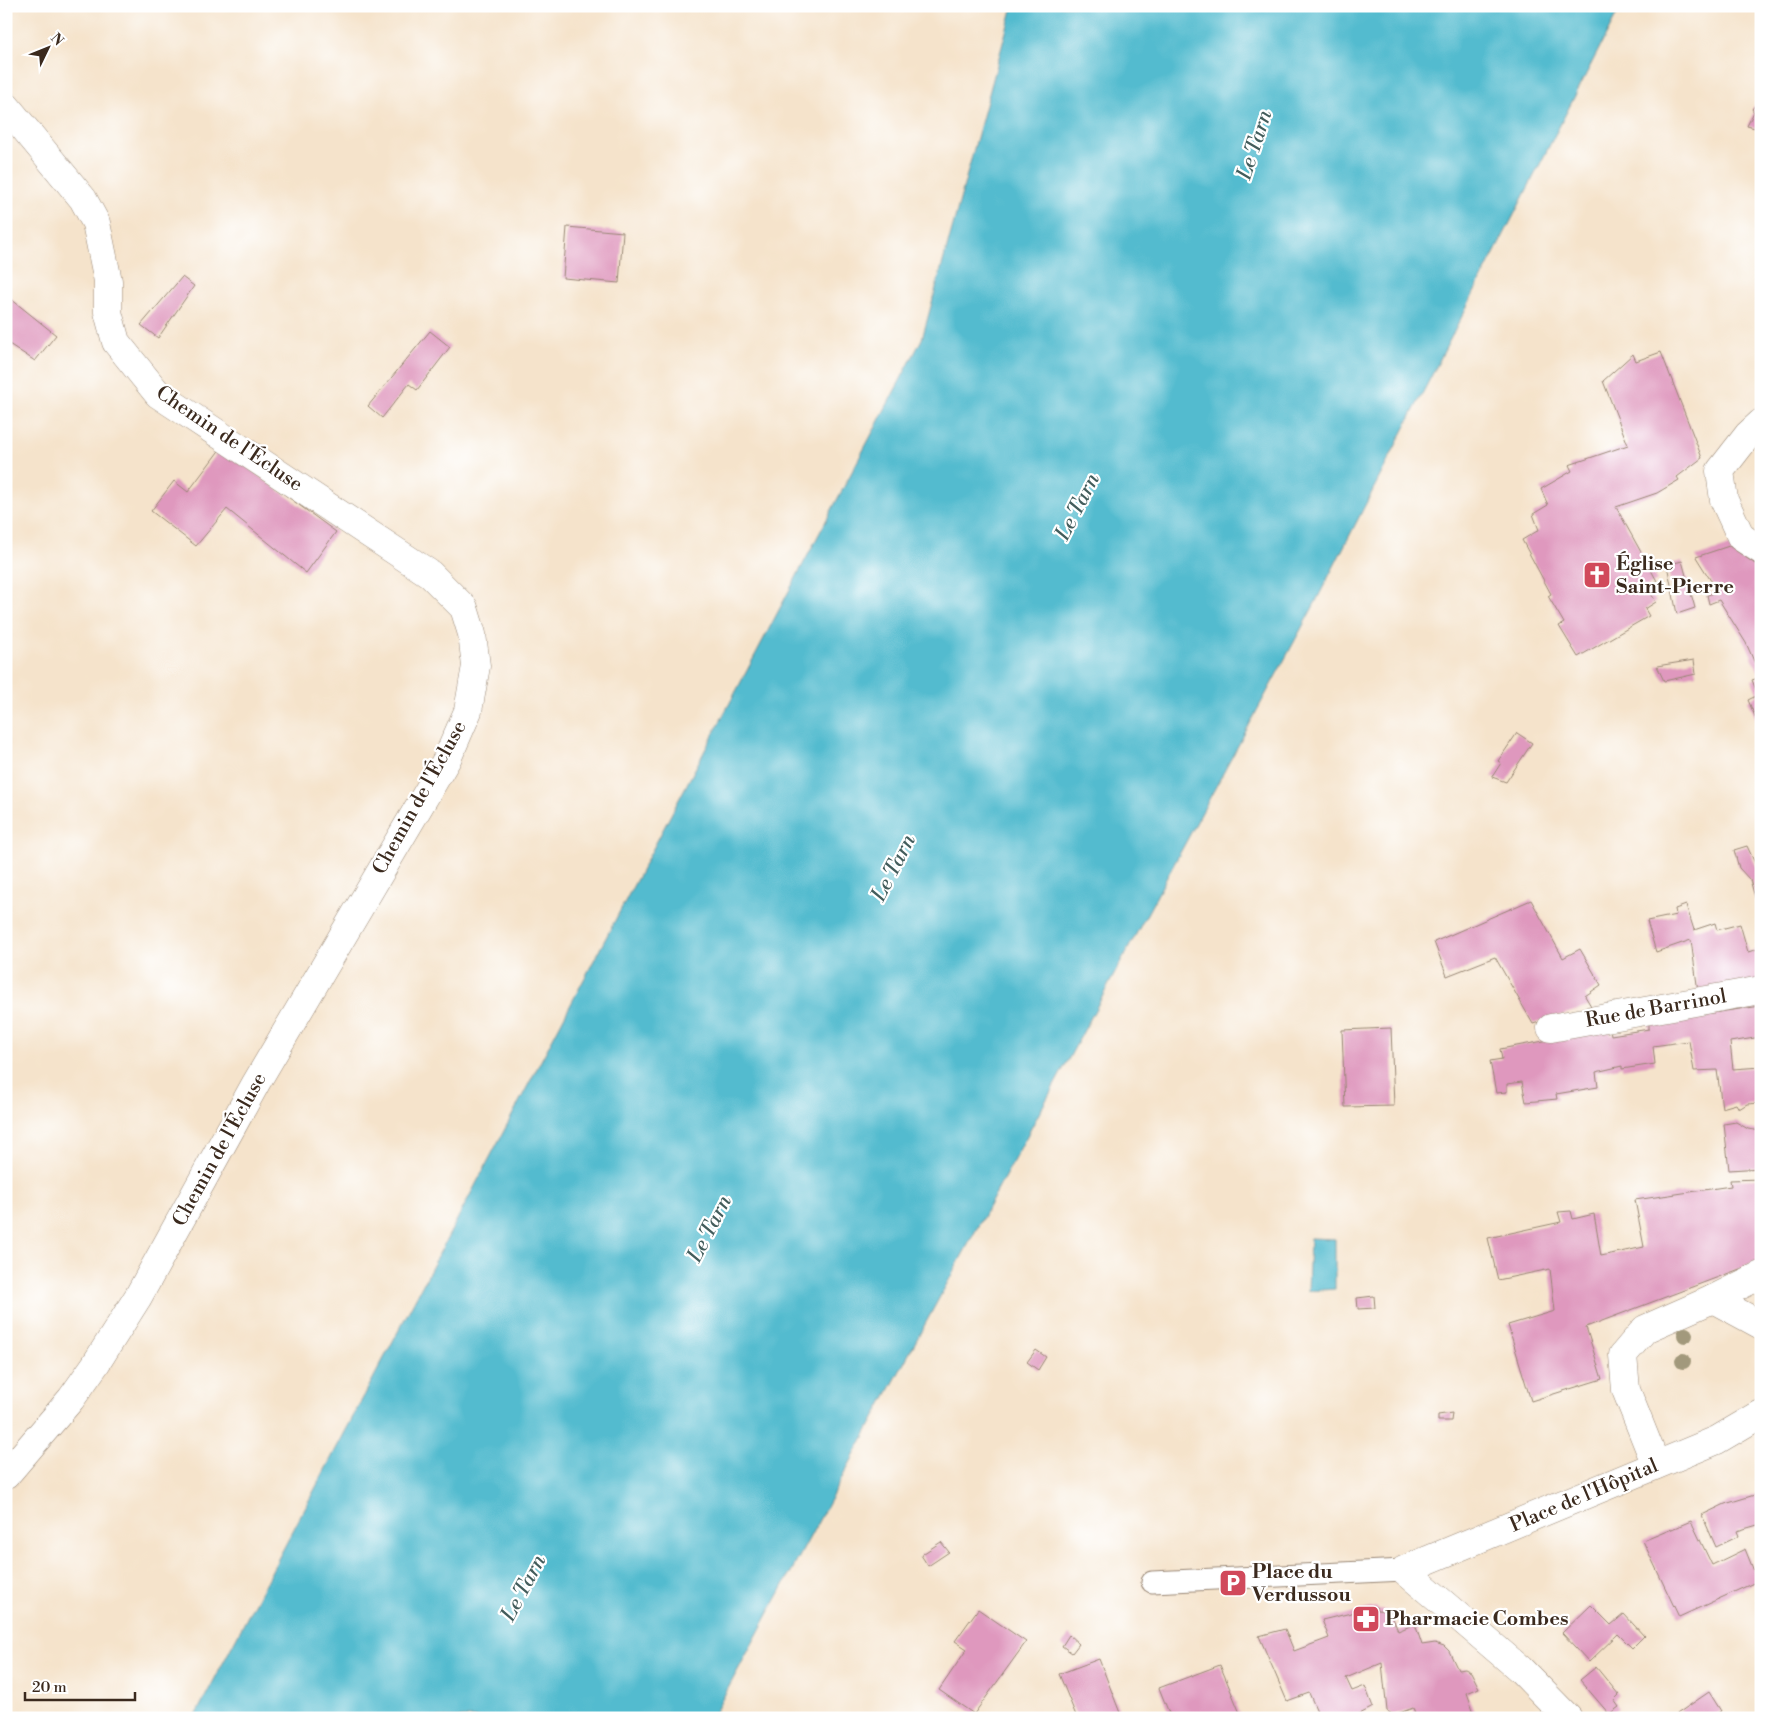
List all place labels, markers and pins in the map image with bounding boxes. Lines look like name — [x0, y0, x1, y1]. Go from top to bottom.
place label: Église Saint-Pierre — [1616, 551, 1734, 600]
church icon: Église Saint-Pierre — [1582, 560, 1612, 590]
place label: Place du Verdussou — [1251, 1560, 1351, 1608]
parking icon: Place du Verdussou — [1218, 1568, 1248, 1598]
pharmacy icon: Pharmacie Combes — [1351, 1604, 1381, 1634]
place label: Pharmacie Combes — [1385, 1607, 1569, 1632]

